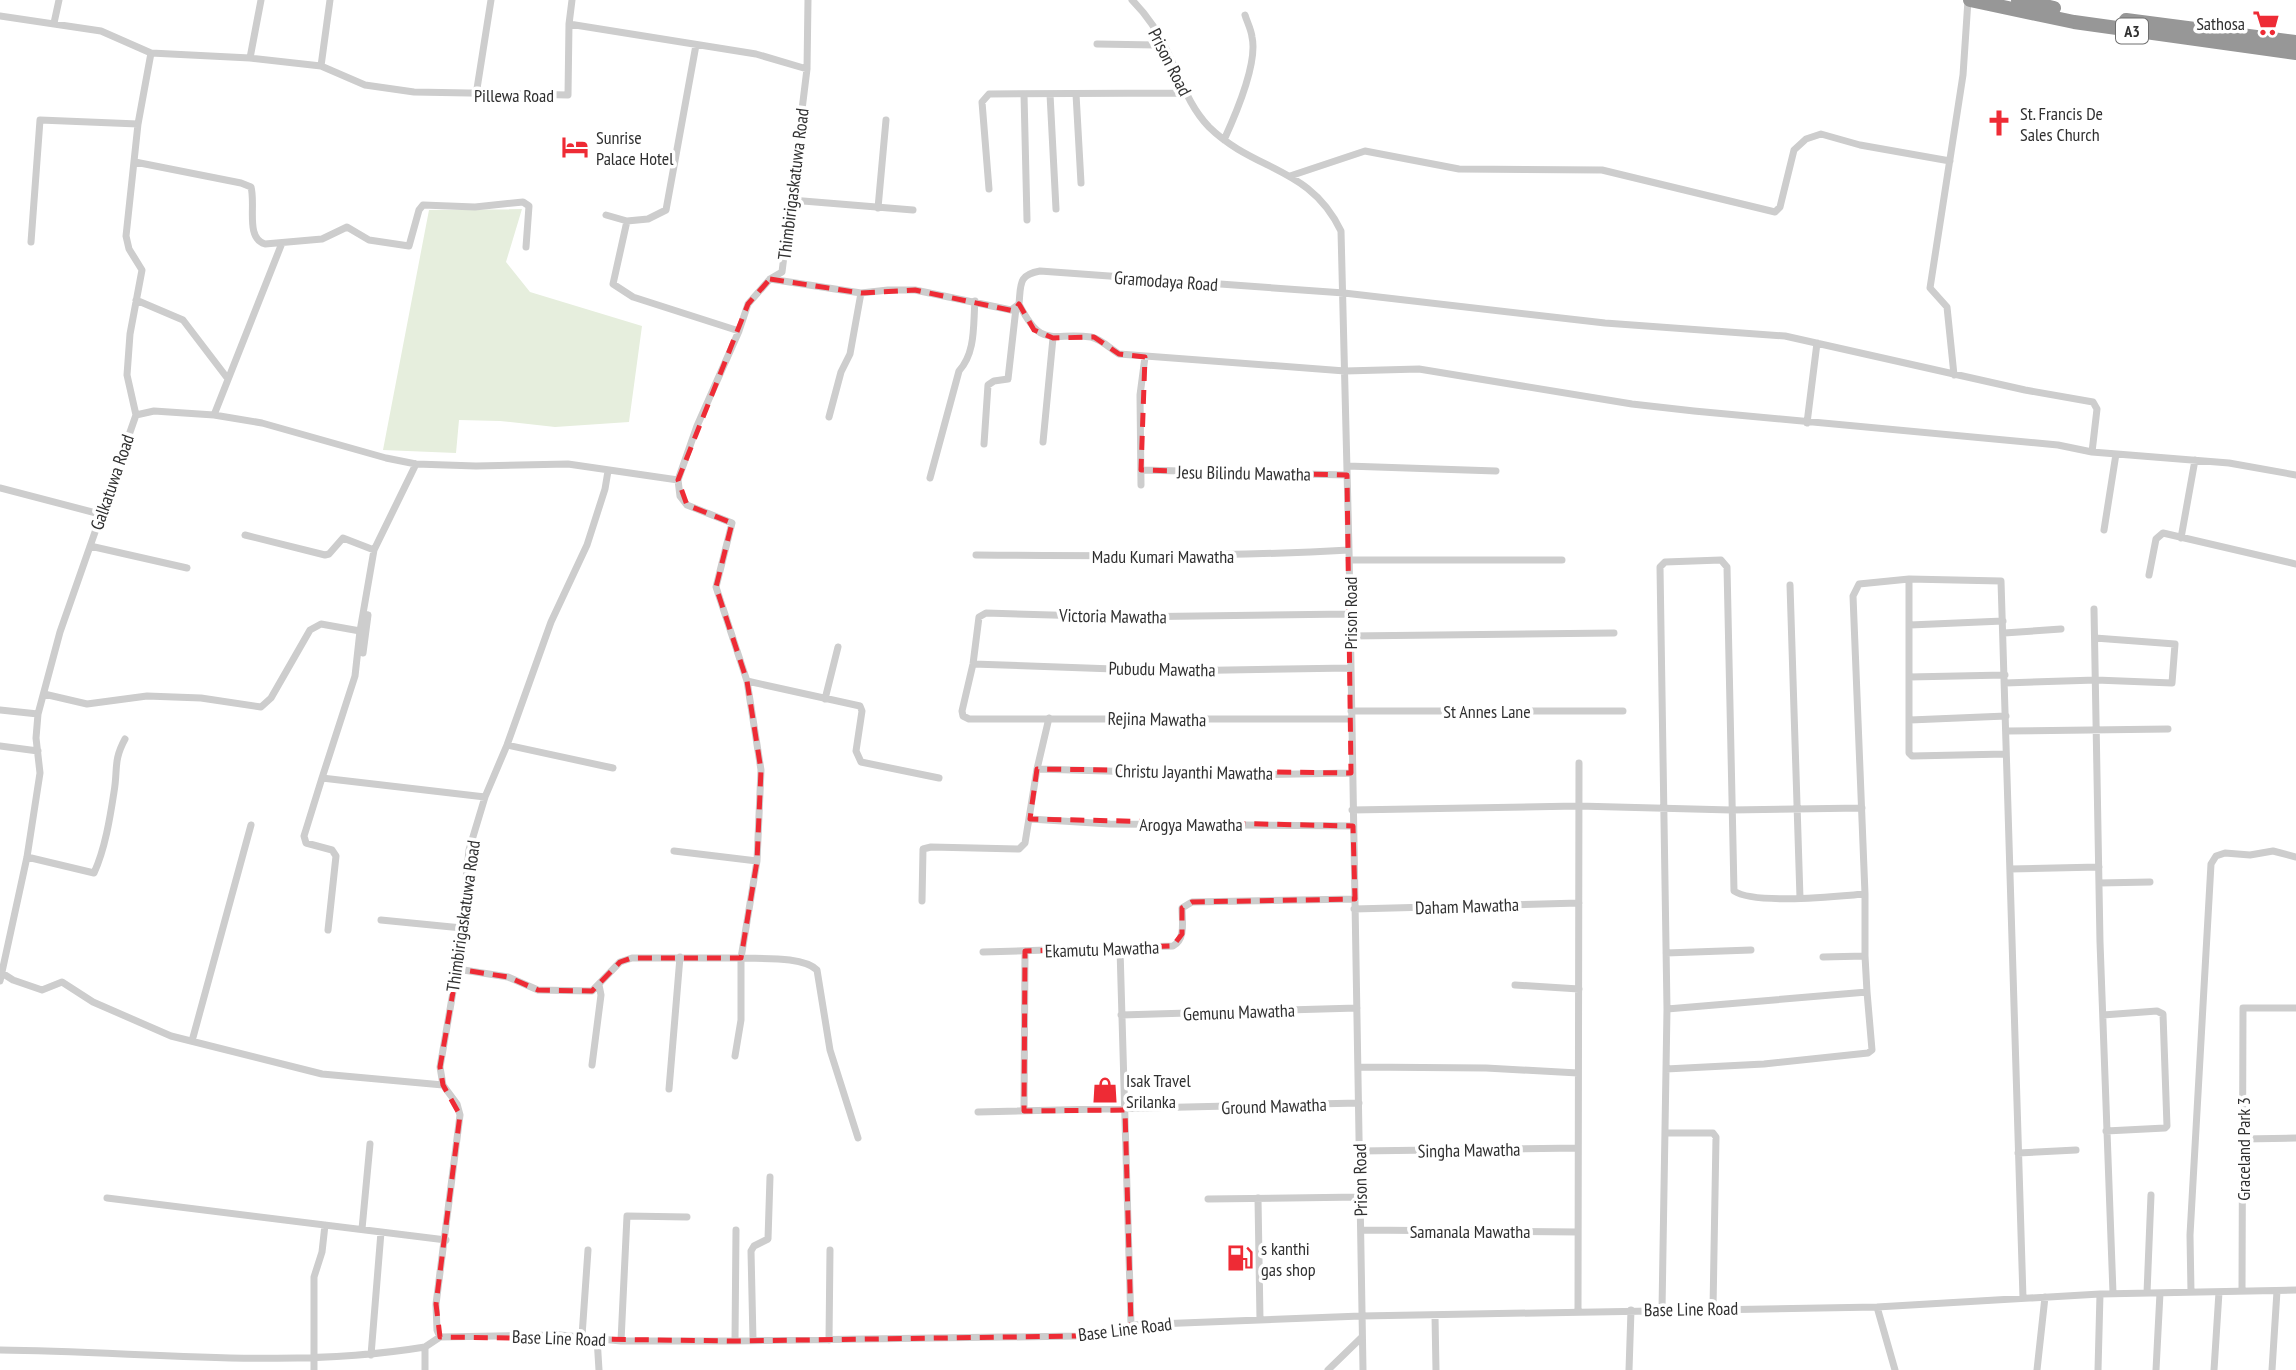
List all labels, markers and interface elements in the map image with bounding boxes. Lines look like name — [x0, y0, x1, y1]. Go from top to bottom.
supermarket icon: Sathosa — [2251, 8, 2281, 38]
place label: Sathosa — [2196, 12, 2245, 35]
road number: A3 — [2116, 19, 2148, 44]
street label: Prison Road — [1143, 24, 1197, 100]
street label: Pillewa Road — [474, 84, 554, 107]
place label: St. Francis De Sales Church — [2020, 102, 2103, 146]
street label: Thimbirigaskatuwa Road — [772, 107, 814, 261]
church icon: St. Francis De Sales Church — [1984, 108, 2014, 138]
place label: Sunrise Palace Hotel — [596, 126, 674, 170]
hotel icon: Sunrise Palace Hotel — [560, 132, 590, 162]
street label: Gramodaya Road — [1113, 266, 1219, 296]
street label: Galkatuwa Road — [85, 431, 139, 533]
street label: Jesu Bilindu Mawatha — [1176, 460, 1311, 486]
street label: Madu Kumari Mawatha — [1092, 545, 1234, 568]
street label: Prison Road — [1339, 577, 1362, 649]
street label: Victoria Mawatha — [1058, 604, 1167, 628]
street label: Pubudu Mawatha — [1108, 657, 1216, 681]
street label: St Annes Lane — [1443, 700, 1531, 723]
street label: Rejina Mawatha — [1107, 707, 1207, 731]
street label: Christu Jayanthi Mawatha — [1115, 759, 1273, 785]
street label: Arogya Mawatha — [1139, 813, 1243, 836]
street label: Thimbirigaskatuwa Road — [441, 839, 485, 993]
street label: Daham Mawatha — [1415, 893, 1519, 919]
street label: Ekamutu Mawatha — [1044, 936, 1160, 962]
street label: Gemunu Mawatha — [1183, 999, 1295, 1025]
place label: Isak Travel Srilanka — [1126, 1069, 1191, 1113]
shop icon: Isak Travel Srilanka — [1090, 1075, 1120, 1105]
street label: Ground Mawatha — [1221, 1093, 1327, 1119]
street label: Graceland Park 3 — [2232, 1097, 2255, 1201]
street label: Singha Mawatha — [1417, 1138, 1521, 1162]
street label: Prison Road — [1348, 1143, 1372, 1217]
street label: Samanala Mawatha — [1410, 1220, 1530, 1243]
place label: s kanthi gas shop — [1261, 1237, 1316, 1281]
fuel station icon: s kanthi gas shop — [1225, 1243, 1255, 1273]
street label: Base Line Road — [1644, 1297, 1738, 1321]
street label: Base Line Road — [1077, 1312, 1173, 1346]
street label: Base Line Road — [512, 1325, 606, 1351]

